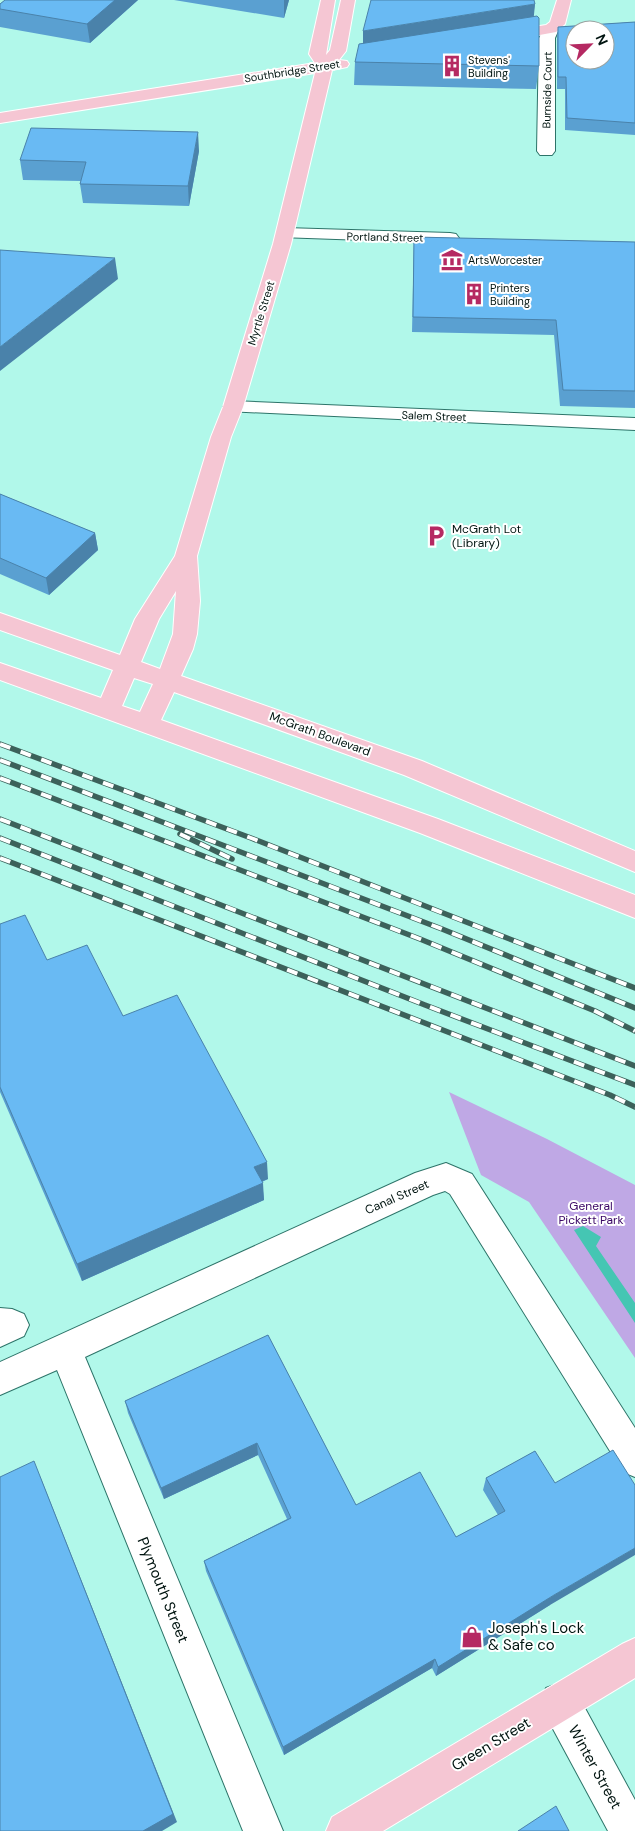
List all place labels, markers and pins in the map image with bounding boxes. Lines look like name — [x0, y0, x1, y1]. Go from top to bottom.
building icon: Stevens' Building — [439, 53, 465, 79]
place label: Stevens' Building — [468, 53, 510, 80]
museum icon: ArtsWorcester — [439, 247, 465, 273]
place label: ArtsWorcester — [468, 253, 542, 267]
building icon: Printers Building — [461, 281, 487, 307]
place label: Printers Building — [490, 281, 530, 308]
place label: McGrath Lot (Library) — [452, 521, 522, 551]
parking icon: McGrath Lot (Library) — [423, 523, 449, 549]
place label: Joseph's Lock & Safe co — [488, 1618, 585, 1655]
shop icon: Joseph's Lock & Safe co — [459, 1624, 485, 1650]

